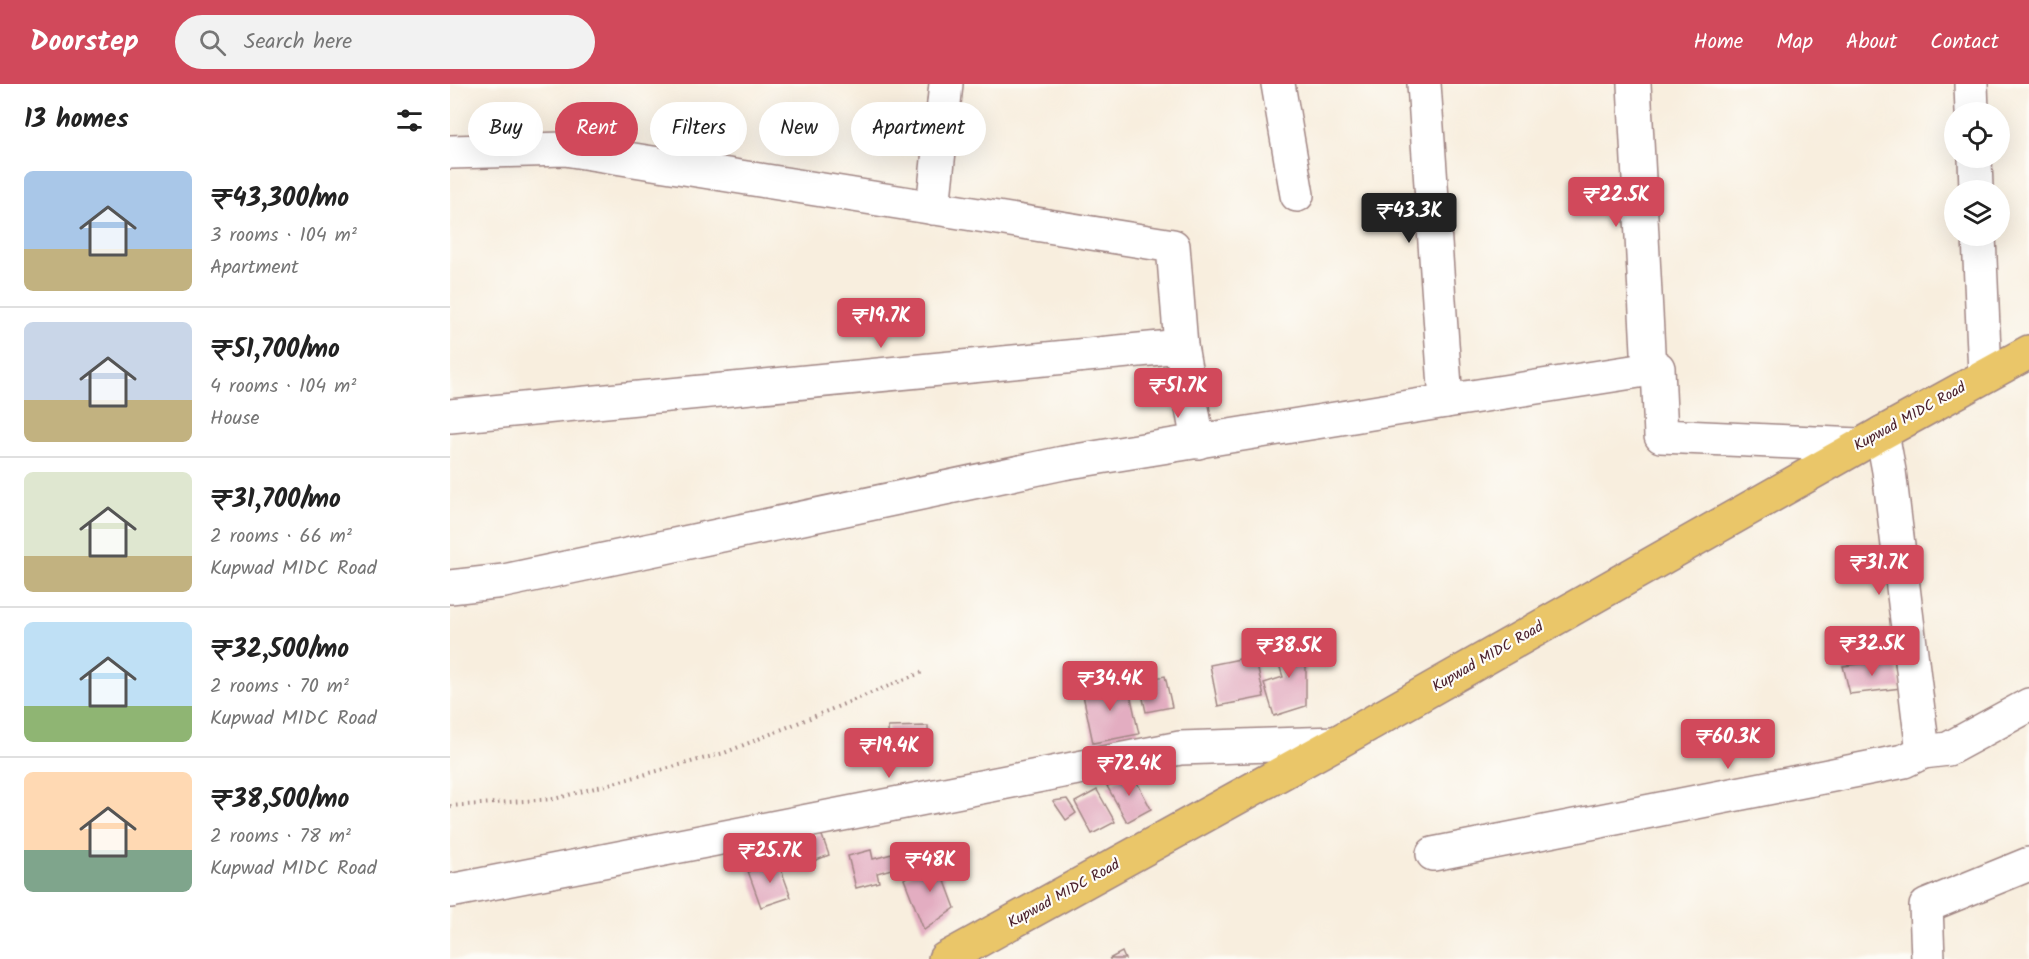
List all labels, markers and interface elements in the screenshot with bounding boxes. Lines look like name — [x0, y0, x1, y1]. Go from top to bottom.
search box — [175, 15, 595, 69]
text: Doorstep — [30, 20, 139, 65]
text: Search here — [244, 25, 352, 60]
icon: search — [196, 26, 229, 59]
text: Home — [1694, 26, 1743, 59]
text: Map — [1776, 26, 1813, 59]
text: About — [1846, 26, 1897, 59]
text: Contact — [1930, 26, 1999, 59]
text: 13 homes — [24, 99, 129, 141]
chip: Buy — [468, 102, 543, 156]
chip: Rent — [555, 102, 638, 156]
chip: Filters — [650, 102, 747, 156]
chip: New — [759, 102, 839, 156]
chip: Apartment — [851, 102, 986, 156]
map controls — [1944, 102, 2010, 246]
button: locate — [1944, 102, 2010, 168]
icon: filters — [393, 104, 426, 137]
pin: ₹22.5K — [1567, 177, 1665, 228]
text: ₹43,300/mo — [210, 178, 349, 220]
text: ₹22.5K — [1582, 180, 1650, 212]
button: layers — [1944, 180, 2010, 246]
pin: ₹43.3K — [1360, 193, 1458, 244]
icon: home — [72, 195, 144, 267]
text: ₹43.3K — [1376, 196, 1442, 228]
text: 3 rooms · 104 m² — [210, 220, 357, 252]
text: Apartment — [210, 252, 299, 284]
pin: ₹19.7K — [832, 298, 930, 349]
text: ₹19.7K — [851, 301, 911, 333]
text: ₹51,700/mo — [210, 329, 340, 371]
icon: home — [72, 346, 144, 418]
pin: ₹51.7K — [1129, 368, 1227, 419]
text: 4 rooms · 104 m² — [210, 371, 356, 403]
text: ₹51.7K — [1148, 371, 1208, 403]
street label: Kupwad MIDC Road — [1849, 376, 1971, 458]
text: House — [210, 403, 260, 435]
text: ₹31,700/mo — [210, 479, 341, 521]
icon: home — [72, 496, 144, 568]
text: 2 rooms · 66 m² — [210, 521, 352, 553]
pin: ₹31.7K — [1830, 545, 1928, 596]
text: ₹31.7K — [1849, 548, 1909, 580]
text: Kupwad MIDC Road — [210, 553, 377, 585]
street label: Kupwad MIDC Road — [1428, 615, 1549, 699]
pin: ₹32.5K — [1823, 626, 1921, 677]
pin: ₹38.5K — [1240, 628, 1338, 679]
text: ₹32,500/mo — [210, 629, 349, 671]
text: ₹32.5K — [1839, 629, 1905, 661]
text: ₹38.5K — [1255, 631, 1323, 663]
icon: home — [72, 646, 144, 718]
pin: ₹34.4K — [1061, 661, 1159, 712]
text: ₹34.4K — [1077, 664, 1143, 696]
text: 2 rooms · 70 m² — [210, 671, 349, 703]
text: Kupwad MIDC Road — [210, 703, 377, 735]
pin: ₹60.3K — [1679, 719, 1777, 770]
text: ₹60.3K — [1695, 722, 1761, 754]
pin: ₹19.4K — [840, 728, 938, 779]
text: ₹19.4K — [858, 731, 920, 763]
pin: ₹72.4K — [1080, 746, 1178, 797]
text: ₹72.4K — [1096, 749, 1162, 781]
text: ₹38,500/mo — [210, 779, 349, 821]
icon: home — [72, 796, 144, 868]
text: 2 rooms · 78 m² — [210, 821, 351, 853]
pin: ₹25.7K — [721, 833, 819, 884]
text: ₹25.7K — [737, 836, 803, 868]
pin: ₹48K — [894, 842, 966, 893]
text: ₹48K — [904, 845, 956, 877]
text: Kupwad MIDC Road — [210, 853, 377, 885]
street label: Kupwad MIDC Road — [1003, 853, 1125, 935]

